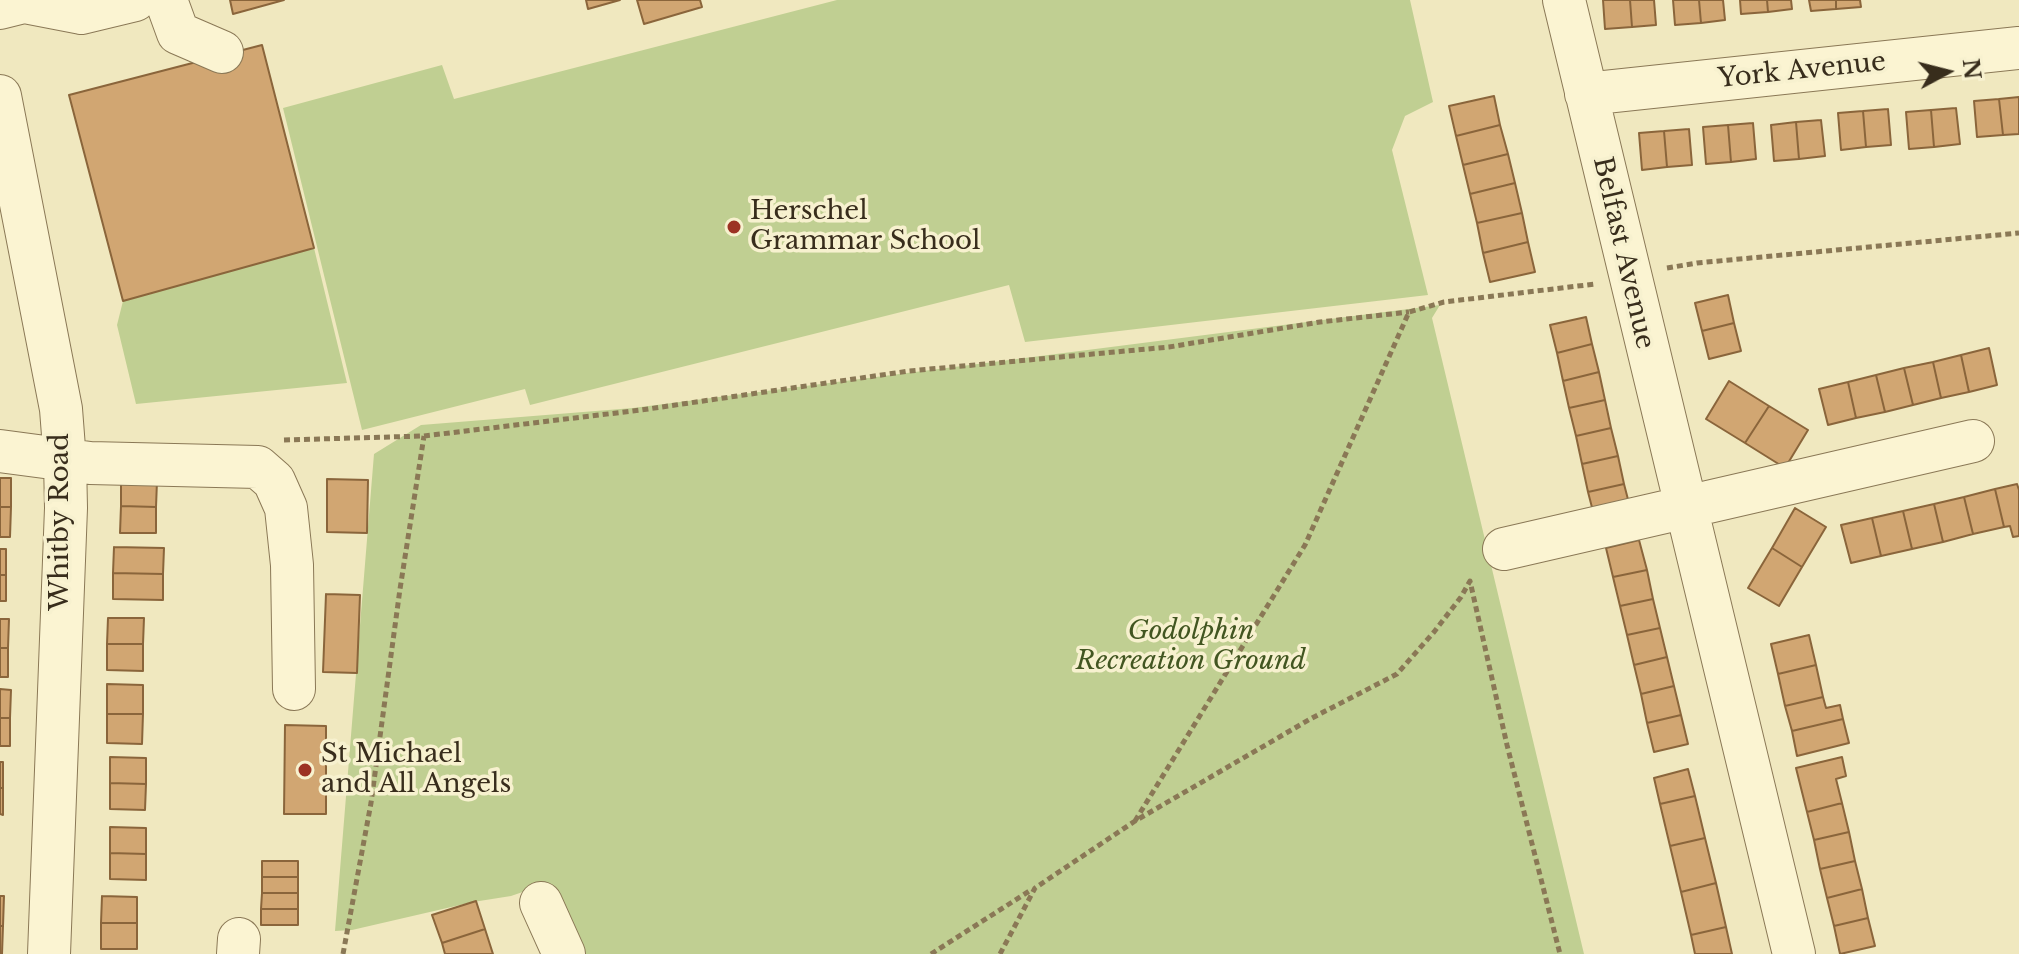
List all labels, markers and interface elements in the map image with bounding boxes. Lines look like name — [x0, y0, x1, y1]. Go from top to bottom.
north arrow — [1907, 32, 1987, 112]
street label: York Avenue — [1717, 47, 1887, 95]
text: N — [1957, 57, 1986, 81]
street label: Belfast Avenue — [1586, 154, 1660, 352]
place label: Herschel Grammar School — [750, 196, 981, 258]
marker: Herschel Grammar School — [725, 218, 743, 236]
street label: Whitby Road — [45, 433, 77, 611]
park label: Godolphin Recreation Ground — [1076, 616, 1306, 678]
place label: St Michael and All Angels — [321, 739, 511, 800]
marker: St Michael and All Angels — [296, 761, 314, 779]

